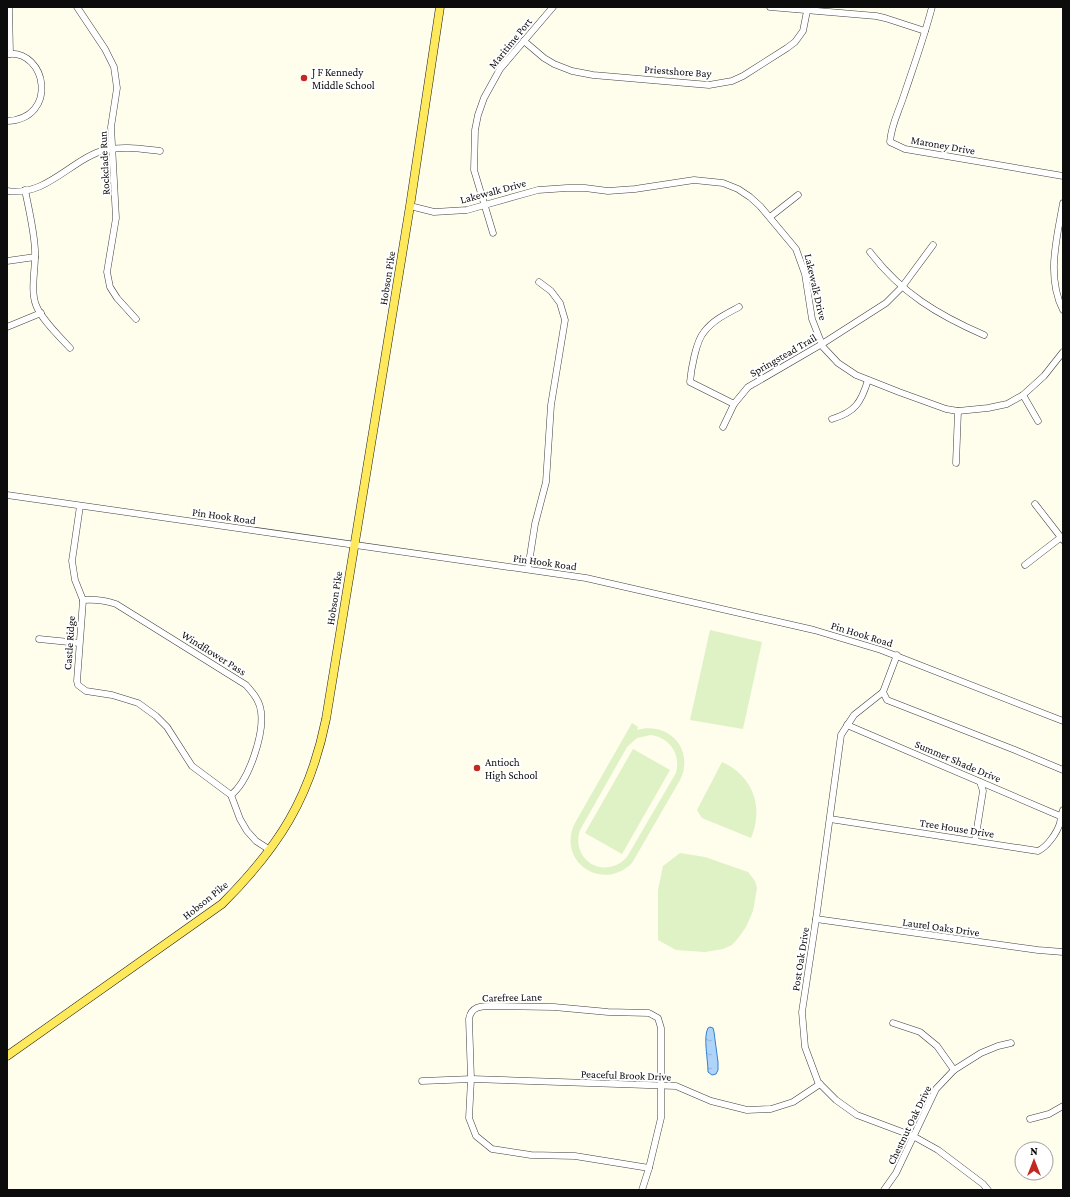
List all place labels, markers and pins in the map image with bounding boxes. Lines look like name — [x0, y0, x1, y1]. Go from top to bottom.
place label: J F Kennedy Middle School — [311, 66, 375, 91]
marker: J F Kennedy Middle School — [299, 73, 309, 83]
place label: Antioch High School — [485, 756, 538, 782]
marker: Antioch High School — [472, 763, 482, 773]

